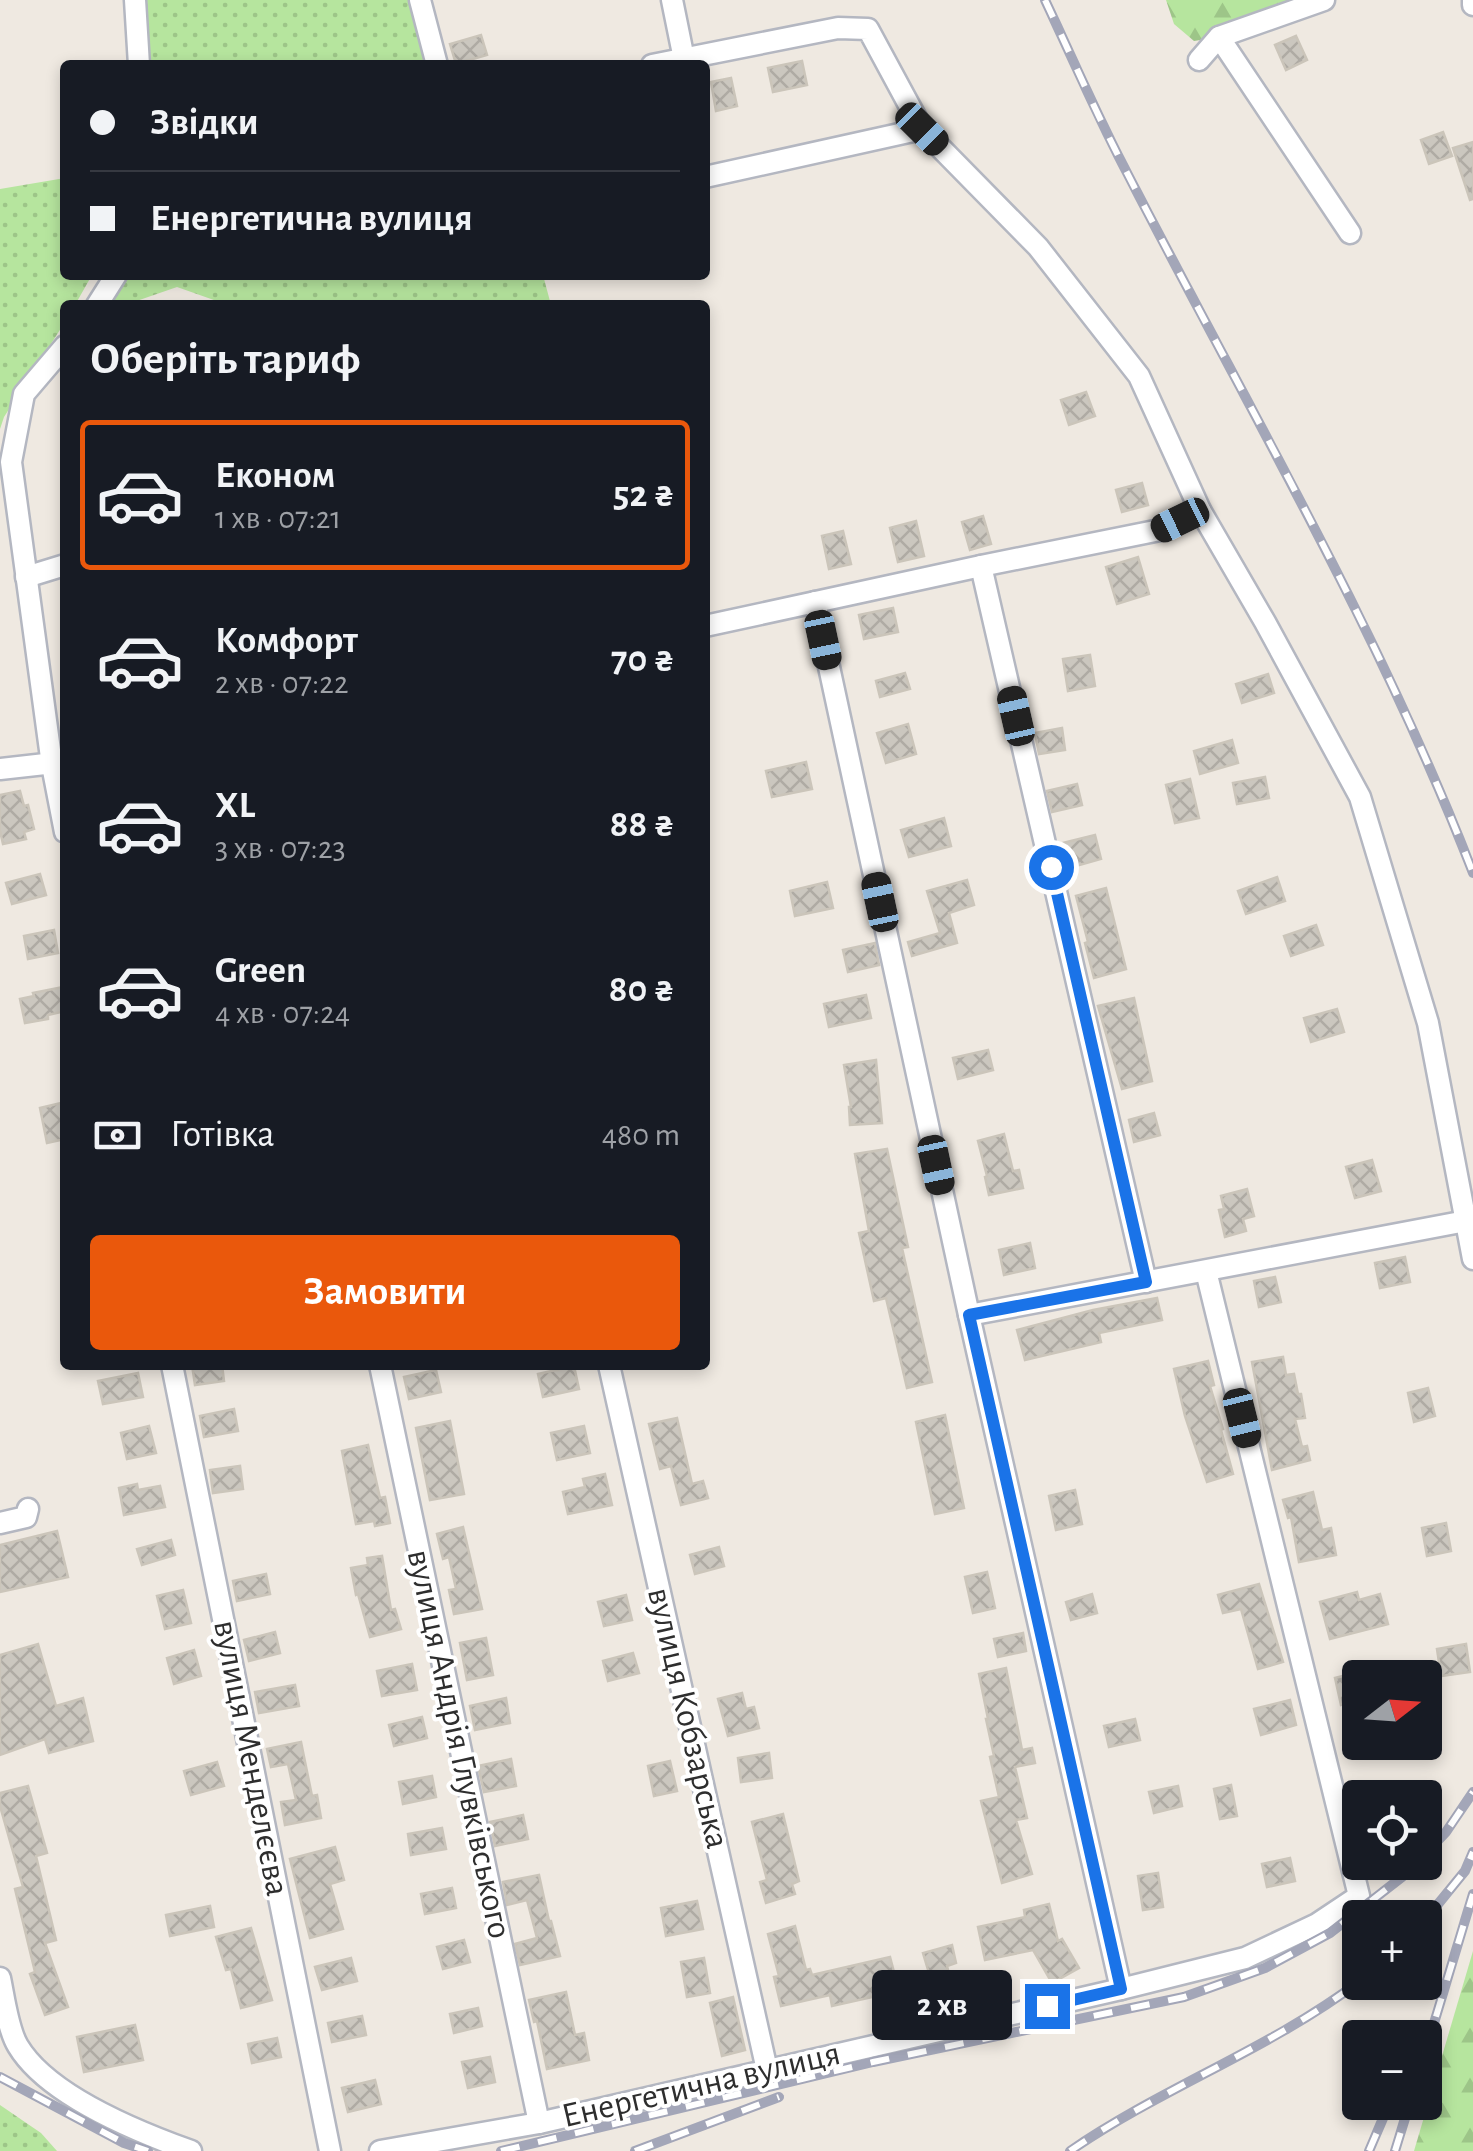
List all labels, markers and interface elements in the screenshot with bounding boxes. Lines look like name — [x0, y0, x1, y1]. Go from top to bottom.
car — [890, 97, 954, 161]
text: Звідки — [150, 104, 259, 142]
text: Енергетична вулиця — [150, 200, 473, 238]
text: Оберіть тариф — [90, 337, 360, 382]
icon: car — [95, 450, 185, 540]
text: Економ — [215, 457, 335, 495]
text: 52 ₴ — [613, 476, 675, 514]
car — [1146, 493, 1214, 547]
text: 1 хв · 07:21 — [215, 502, 341, 534]
car — [802, 608, 844, 672]
icon: car — [95, 615, 185, 705]
text: Комфорт — [215, 622, 358, 660]
text: 70 ₴ — [611, 641, 675, 679]
text: 2 хв · 07:22 — [215, 667, 348, 699]
car — [995, 683, 1037, 749]
icon: car — [95, 780, 185, 870]
text: XL — [215, 787, 255, 825]
text: 88 ₴ — [610, 806, 675, 844]
text: 3 хв · 07:23 — [215, 832, 346, 864]
route start — [1029, 845, 1074, 890]
car — [859, 870, 901, 934]
icon: car — [95, 945, 185, 1035]
text: Green — [215, 952, 306, 990]
text: 80 ₴ — [609, 971, 675, 1009]
text: 4 хв · 07:24 — [215, 997, 350, 1029]
icon: cash — [90, 1108, 145, 1163]
text: Готівка — [170, 1116, 275, 1154]
text: 480 m — [602, 1119, 680, 1151]
car — [915, 1133, 957, 1197]
button: Замовити — [90, 1235, 680, 1350]
car — [1220, 1385, 1264, 1451]
street label: вулиця Андрія Глувківського — [401, 1546, 517, 1942]
street label: вулиця Кобзарська — [641, 1584, 735, 1852]
street label: вулиця Менделєєва — [207, 1617, 295, 1899]
north arrow — [1342, 1660, 1442, 1760]
map controls — [1342, 1660, 1442, 2120]
button: locate — [1342, 1780, 1442, 1880]
button: + — [1342, 1900, 1442, 2000]
callout: 2 хв — [872, 1971, 1012, 2041]
route end — [1025, 1984, 1070, 2029]
text: 2 хв — [917, 1989, 967, 2021]
button: − — [1342, 2020, 1442, 2120]
street label: Енергетична вулиця — [558, 2036, 844, 2134]

